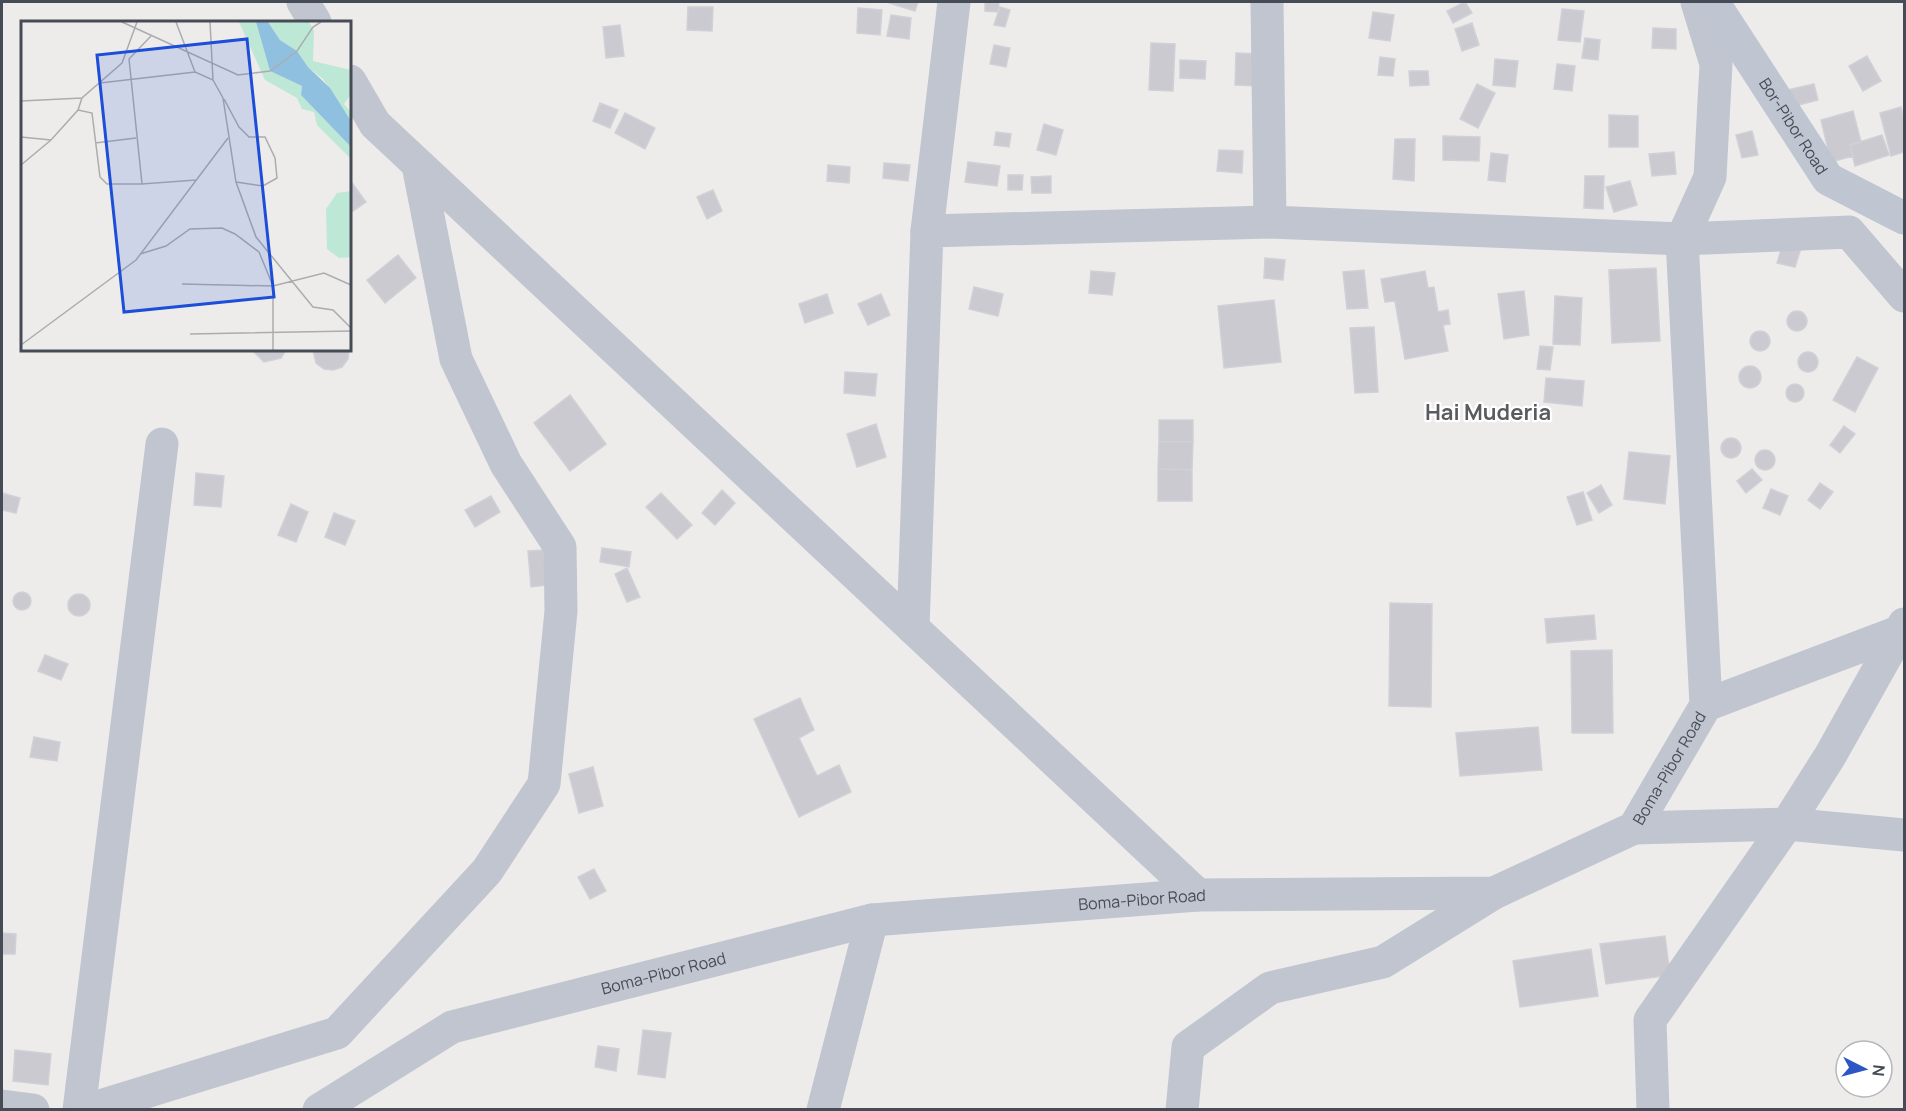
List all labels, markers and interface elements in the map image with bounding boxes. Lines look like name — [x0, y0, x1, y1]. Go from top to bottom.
inset map — [21, 21, 351, 351]
street label: Bor-Pibor Road — [1754, 74, 1833, 179]
district label: Hai Muderia — [1425, 397, 1551, 427]
street label: Boma-Pibor Road — [1627, 707, 1711, 829]
street label: Boma-Pibor Road — [1077, 884, 1206, 915]
street label: Boma-Pibor Road — [599, 947, 728, 1000]
north arrow — [1834, 1039, 1894, 1099]
text: N — [1867, 1064, 1890, 1077]

